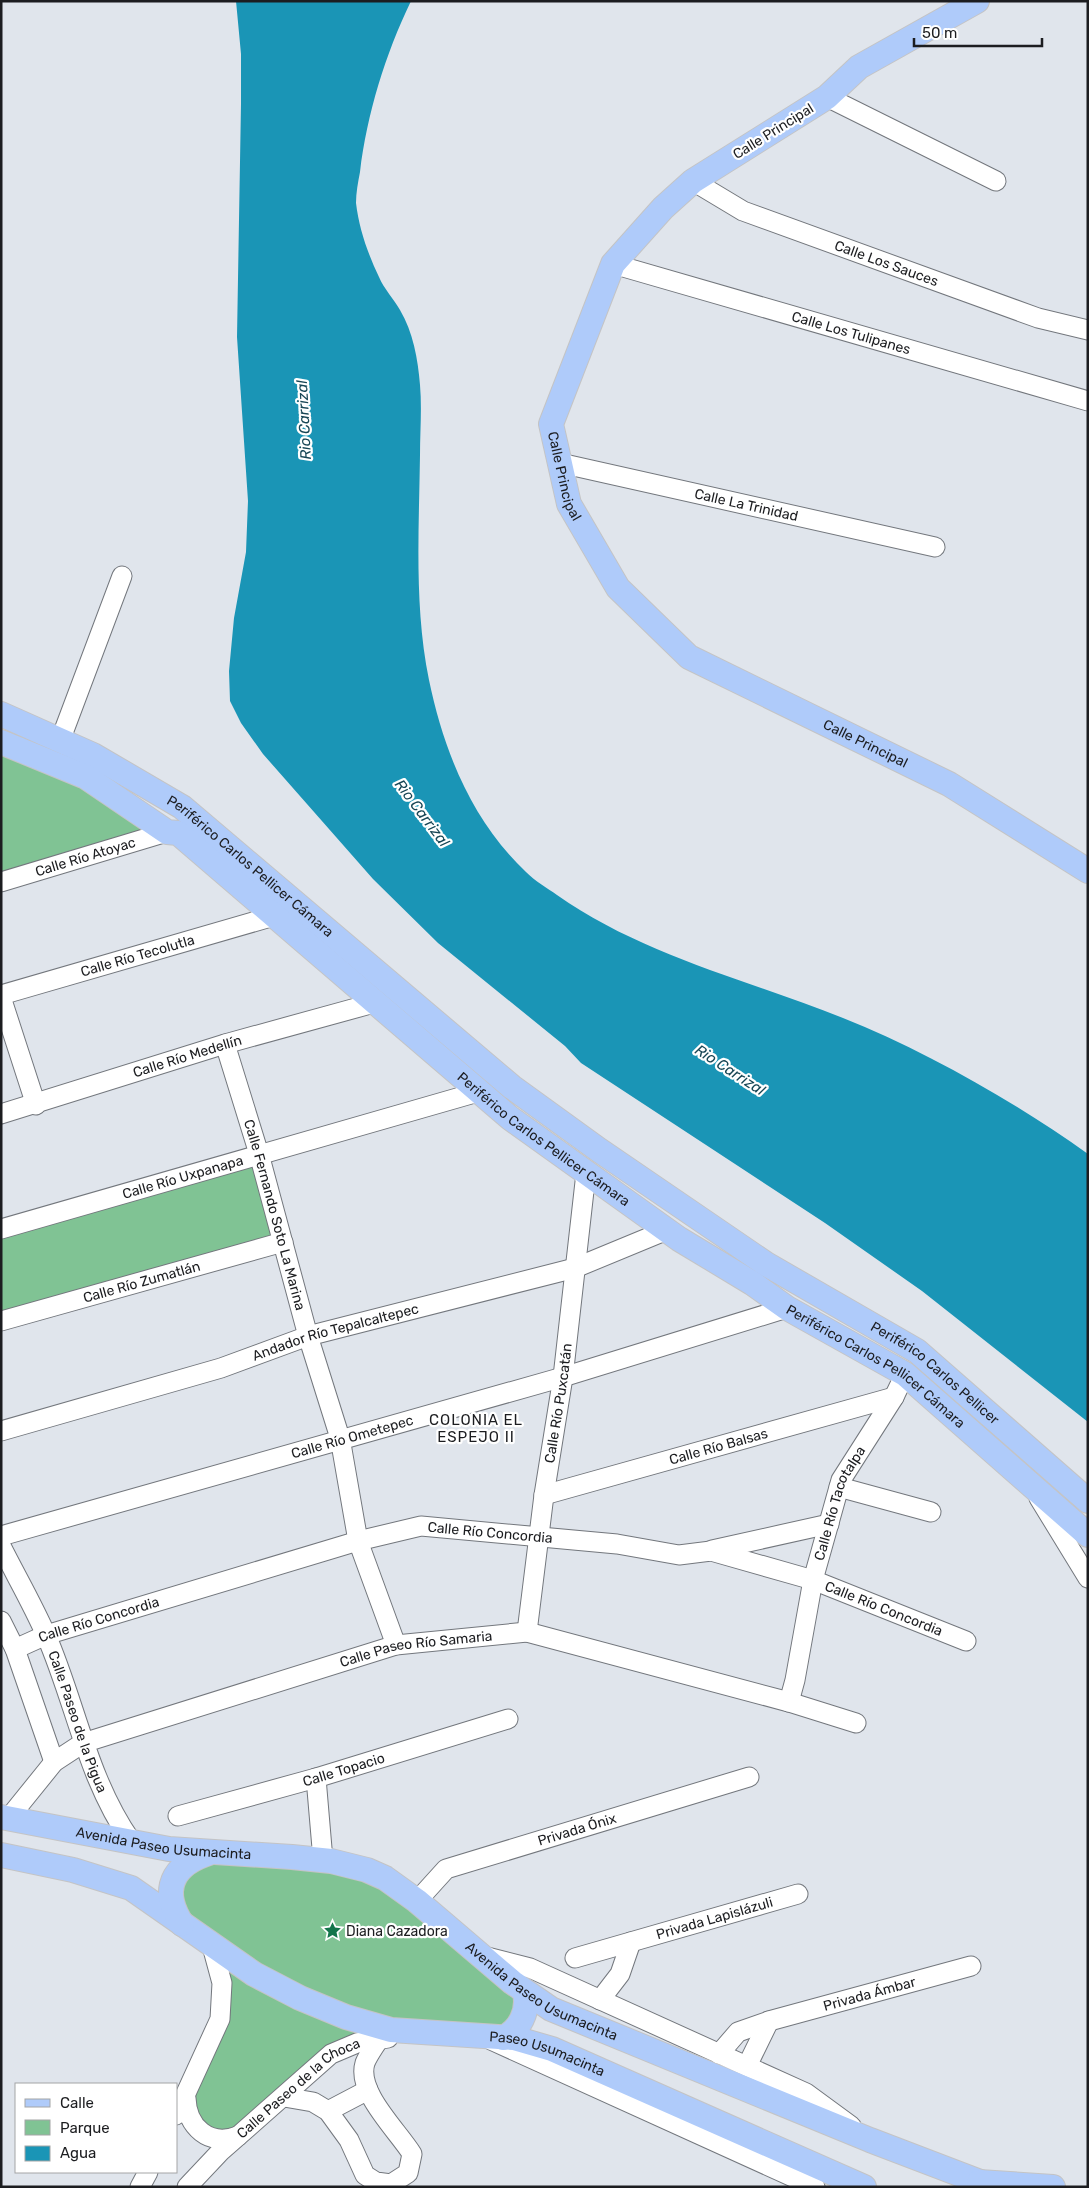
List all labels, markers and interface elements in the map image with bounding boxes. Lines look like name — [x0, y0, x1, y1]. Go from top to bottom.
scale bar — [914, 15, 1042, 47]
text: 50 m — [922, 24, 957, 42]
street label: Calle Principal — [730, 100, 817, 163]
street label: Calle Los Sauces — [832, 237, 941, 290]
street label: Calle Los Tulipanes — [790, 308, 913, 358]
water label: Rio Carrizal — [293, 379, 315, 460]
street label: Calle Principal — [544, 430, 585, 524]
street label: Calle La Trinidad — [693, 485, 800, 525]
street label: Calle Principal — [820, 716, 910, 772]
water label: Rio Carrizal — [391, 776, 453, 851]
street label: Periférico Carlos Pellicer Cámara — [164, 792, 337, 941]
street label: Calle Río Atoyac — [33, 834, 138, 880]
street label: Calle Río Tecolutla — [79, 931, 196, 981]
street label: Calle Río Medellín — [131, 1032, 244, 1081]
water label: Rio Carrizal — [692, 1041, 769, 1099]
street label: Periférico Carlos Pellicer Cámara — [454, 1069, 633, 1210]
street label: Calle Fernando Soto La Marina — [240, 1117, 309, 1312]
street label: Calle Río Uxpanapa — [120, 1152, 245, 1203]
street label: Calle Río Zumatlán — [81, 1258, 202, 1307]
street label: Andador Río Tepalcaltepec — [250, 1300, 421, 1365]
street label: Periférico Carlos Pellicer Cámara — [783, 1301, 969, 1433]
street label: Periférico Carlos Pellicer — [865, 1320, 1001, 1428]
street label: Calle Río Puxcatán — [541, 1342, 576, 1464]
district label: COLONIA EL ESPEJO II — [429, 1411, 523, 1446]
street label: Calle Río Ometepec — [289, 1412, 416, 1462]
street label: Calle Río Balsas — [667, 1425, 770, 1469]
street label: Calle Río Tacotalpa — [811, 1443, 869, 1563]
street label: Calle Río Concordia — [427, 1519, 553, 1547]
street label: Calle Río Concordia — [822, 1578, 945, 1640]
street label: Calle Río Concordia — [36, 1593, 161, 1646]
street label: Calle Paseo Río Samaria — [338, 1627, 493, 1671]
street label: Calle Paseo de la Pigua — [44, 1648, 111, 1795]
street label: Calle Topacio — [301, 1749, 387, 1790]
street label: Privada Ónix — [536, 1810, 619, 1850]
street label: Avenida Paseo Usumacinta — [74, 1823, 252, 1863]
street label: Privada Lapislázuli — [654, 1894, 775, 1943]
place icon: Diana Cazadora — [322, 1921, 342, 1941]
place label: Diana Cazadora — [346, 1923, 448, 1940]
street label: Avenida Paseo Usumacinta — [462, 1938, 620, 2044]
street label: Privada Ámbar — [821, 1973, 918, 2015]
street label: Paseo Usumacinta — [489, 2028, 607, 2080]
street label: Calle Paseo de la Choca — [233, 2035, 363, 2142]
legend — [15, 2083, 178, 2173]
text: Calle — [60, 2094, 94, 2112]
text: Parque — [60, 2119, 110, 2137]
text: Agua — [60, 2144, 96, 2162]

